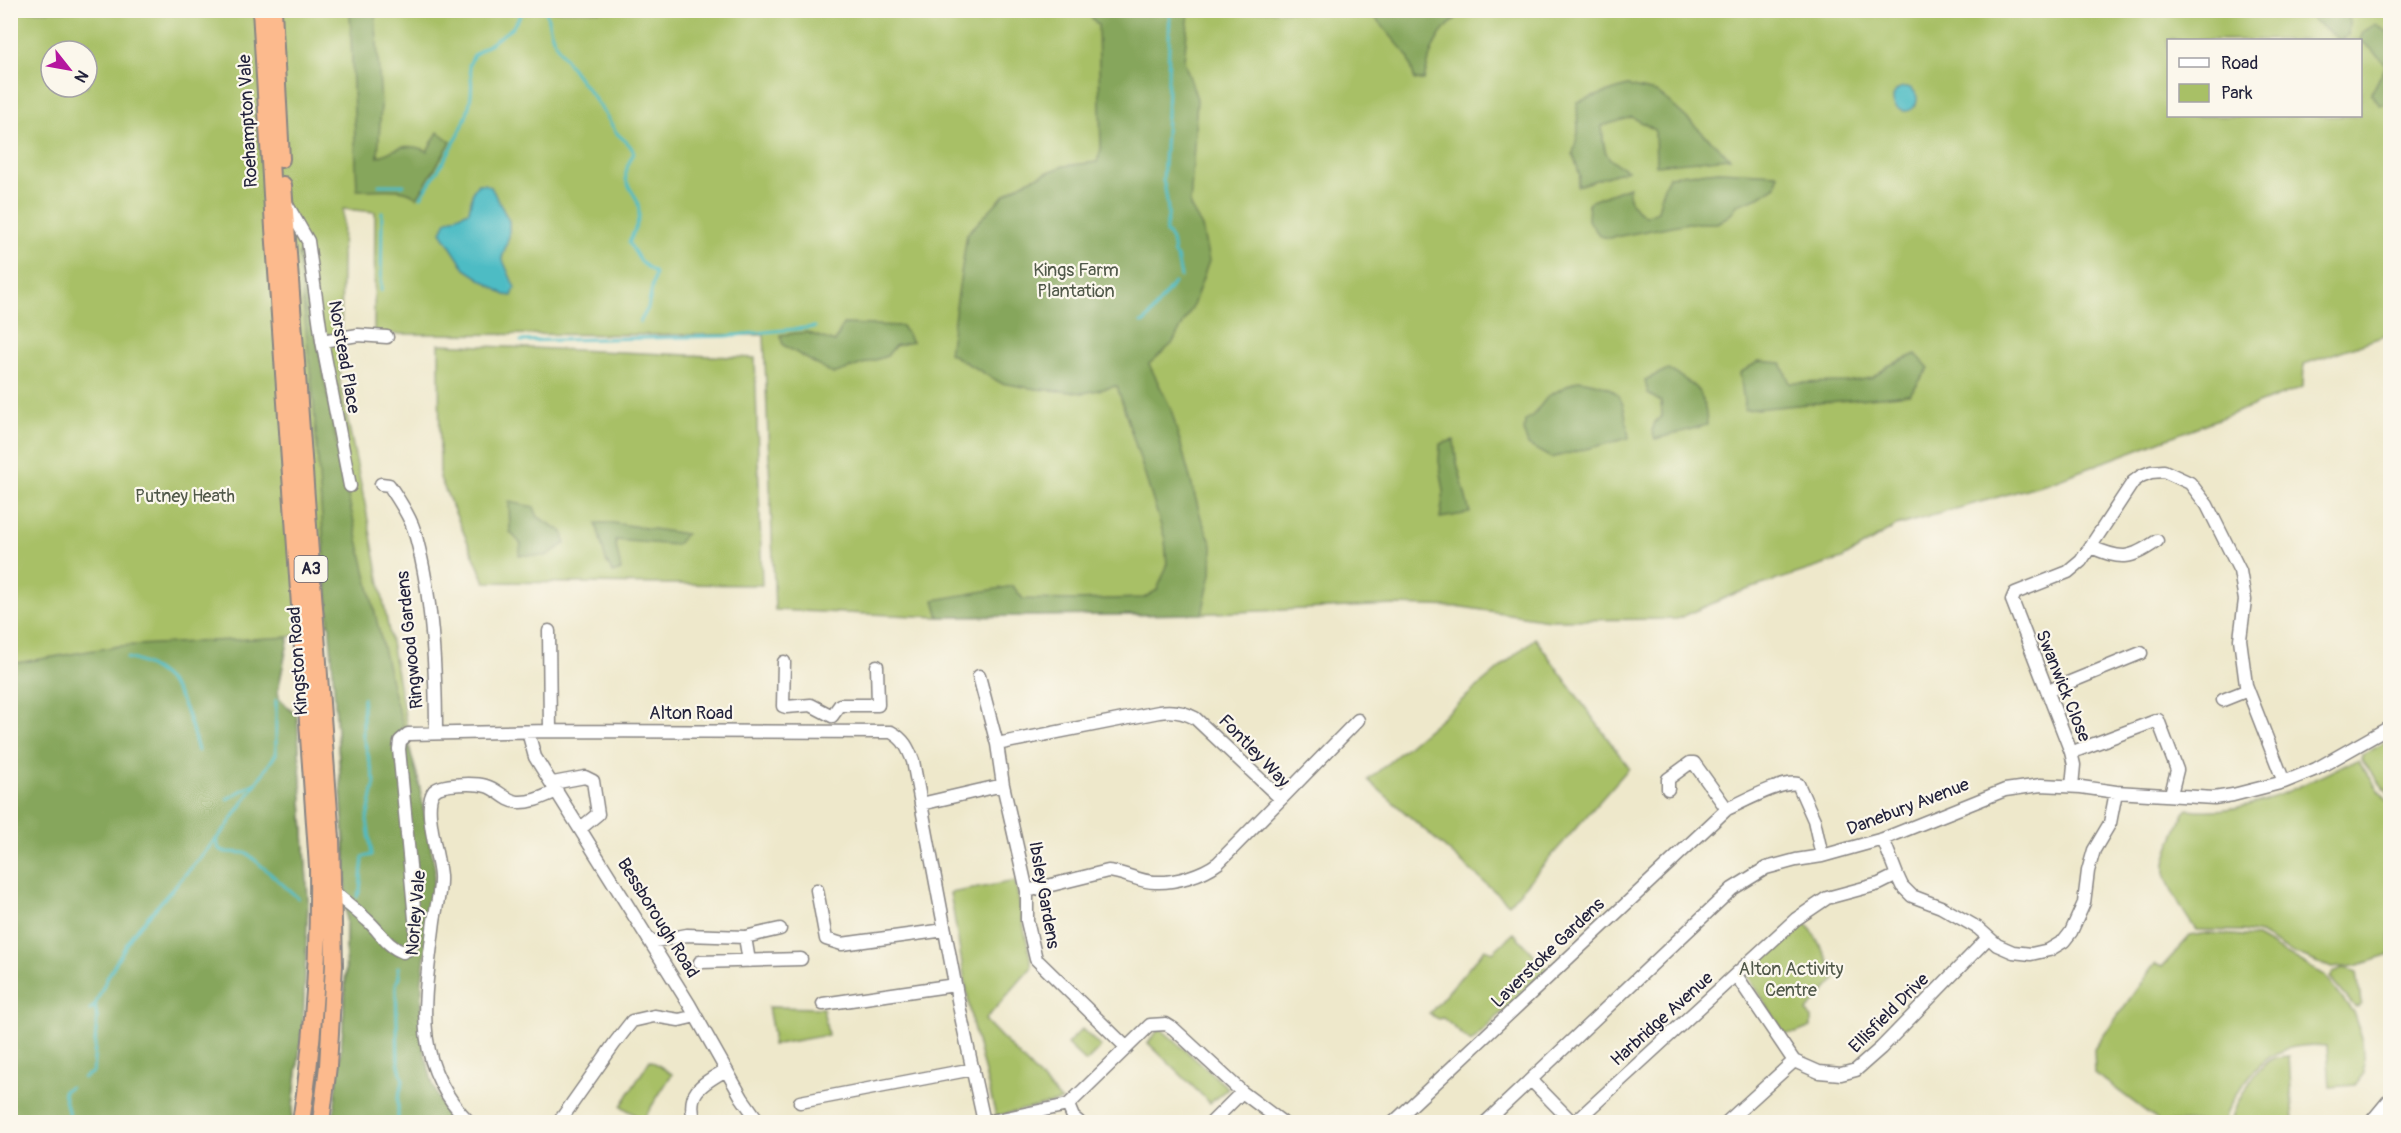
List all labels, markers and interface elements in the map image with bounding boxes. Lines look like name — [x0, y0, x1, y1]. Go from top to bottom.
north arrow — [39, 39, 99, 99]
legend — [2167, 39, 2362, 117]
text: Road — [2221, 52, 2258, 75]
street label: Roehampton Vale — [233, 54, 263, 188]
text: N — [70, 66, 92, 86]
text: Park — [2221, 82, 2253, 105]
park label: Kings Farm Plantation — [1033, 259, 1119, 303]
street label: Norstead Place — [323, 299, 365, 415]
park label: Putney Heath — [135, 485, 235, 508]
road number: A3 — [294, 556, 328, 582]
street label: Ringwood Gardens — [391, 570, 429, 710]
street label: Kingston Road — [283, 606, 313, 716]
street label: Swanwick Close — [2030, 627, 2096, 745]
street label: Alton Road — [649, 702, 733, 725]
street label: Fontley Way — [1213, 710, 1295, 793]
street label: Danebury Avenue — [1843, 773, 1973, 841]
street label: Ibsley Gardens — [1023, 840, 1065, 950]
street label: Bessborough Road — [612, 854, 704, 982]
street label: Norley Vale — [401, 869, 431, 957]
street label: Laverstoke Gardens — [1486, 893, 1610, 1013]
park label: Alton Activity Centre — [1739, 958, 1844, 1002]
street label: Harbridge Avenue — [1606, 967, 1718, 1071]
street label: Ellisfield Drive — [1844, 968, 1934, 1058]

